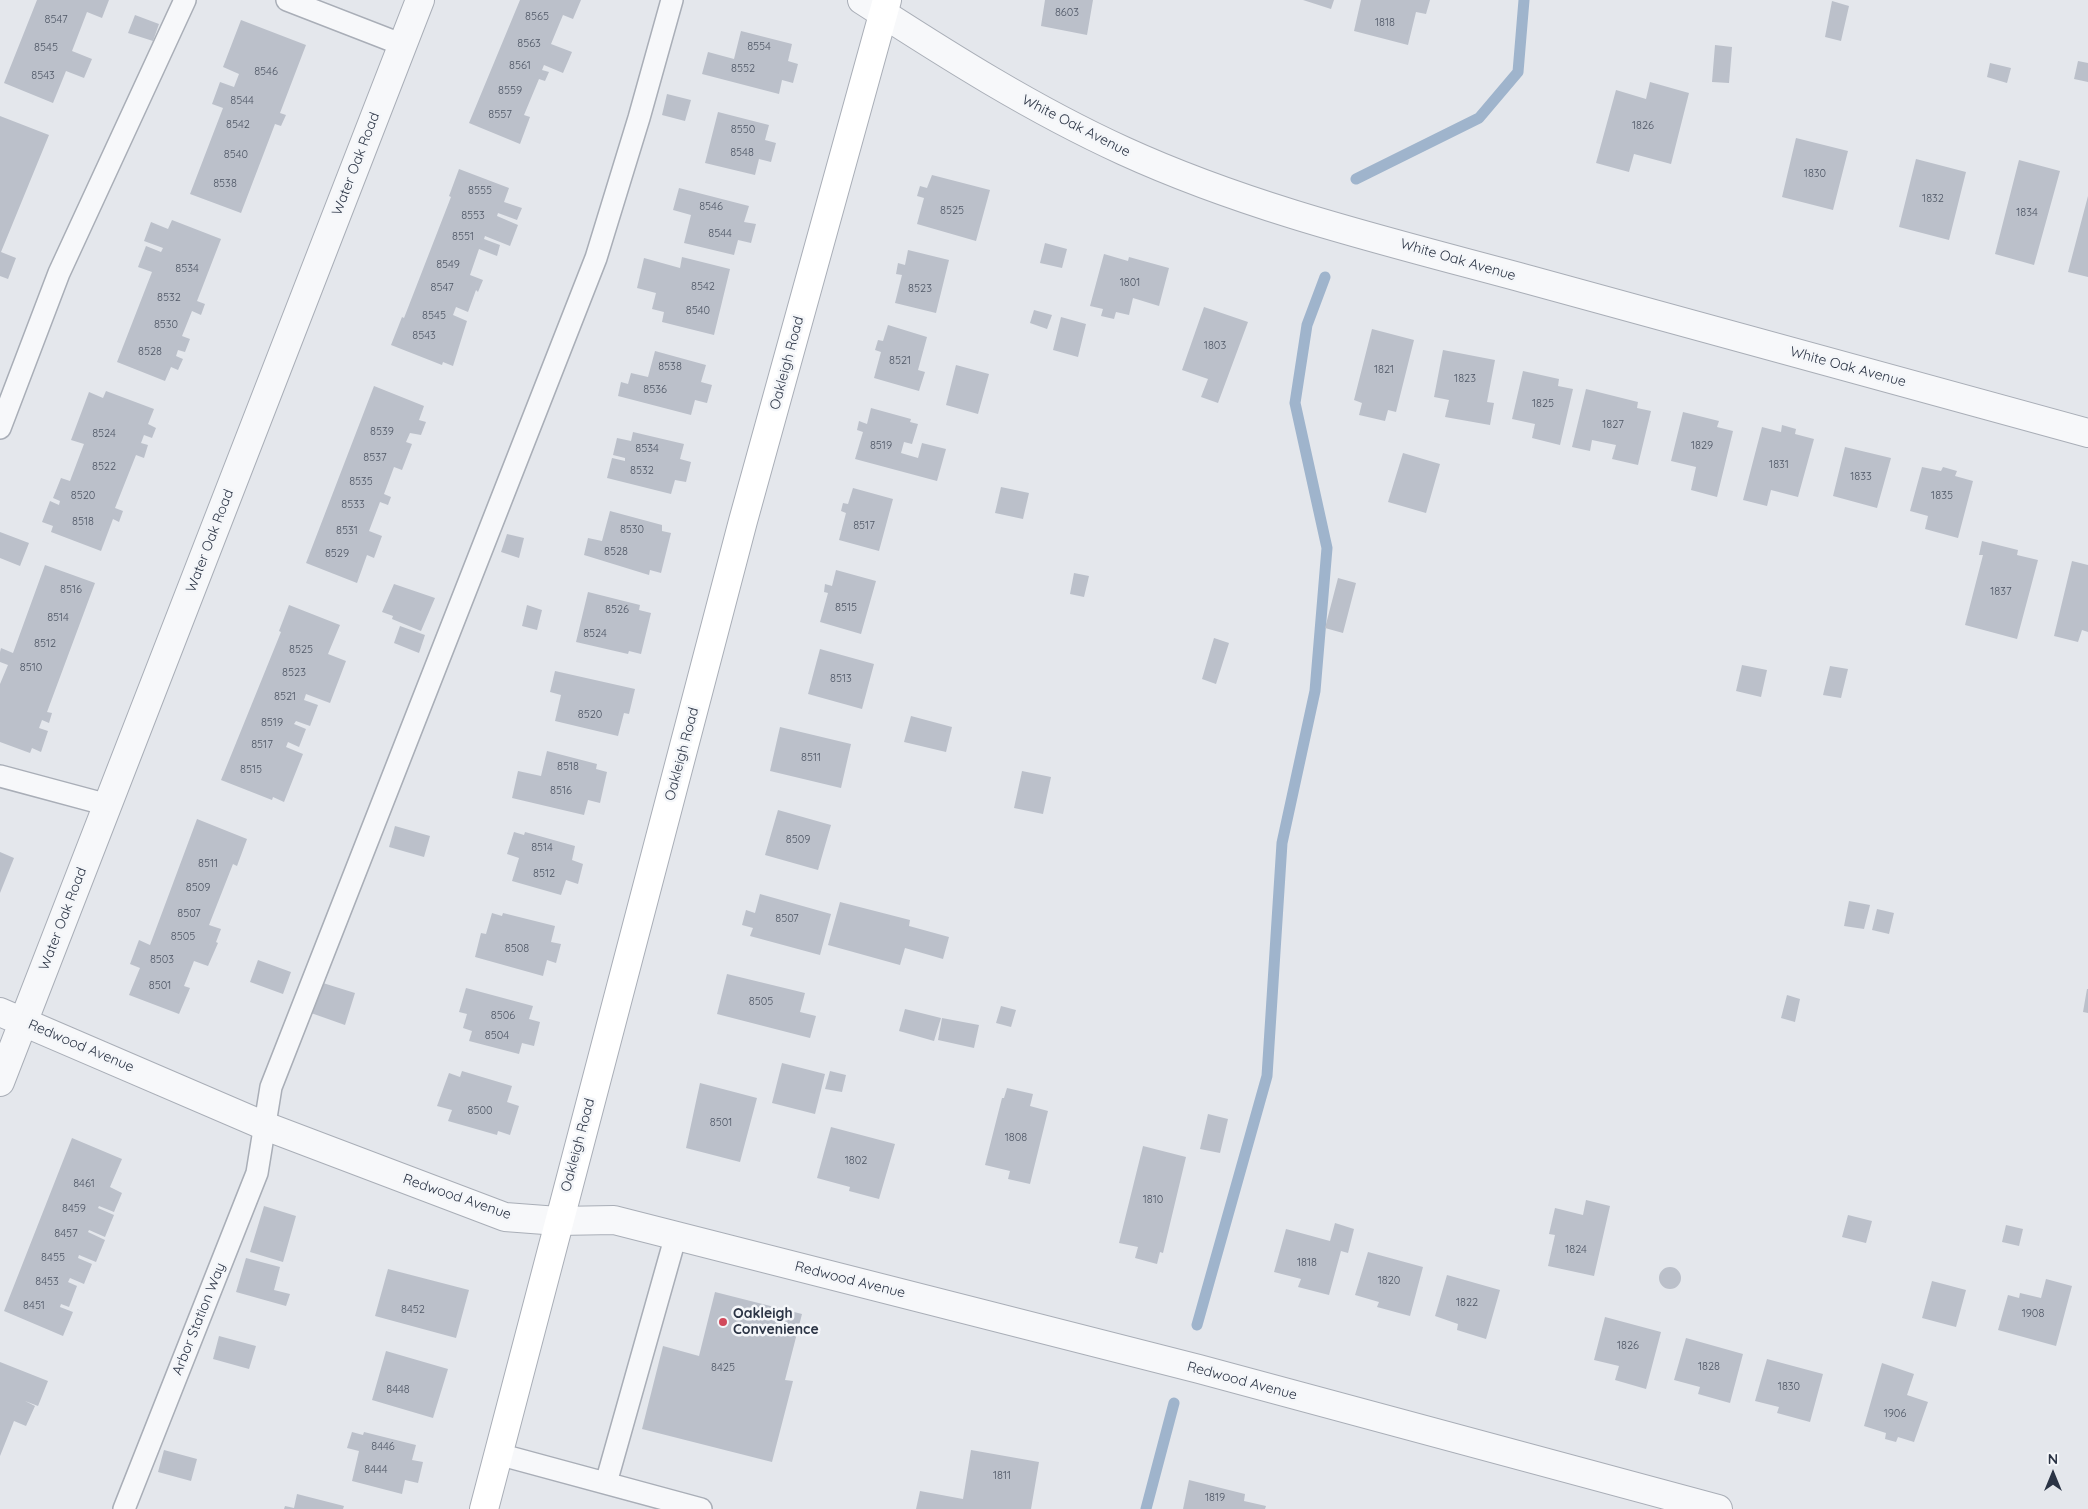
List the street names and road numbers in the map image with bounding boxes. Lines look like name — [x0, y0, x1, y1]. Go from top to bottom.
street label: White Oak Avenue — [1019, 91, 1133, 161]
street label: Water Oak Road — [329, 110, 383, 218]
street label: White Oak Avenue — [1398, 235, 1518, 285]
street label: Oakleigh Road — [766, 315, 808, 411]
street label: White Oak Avenue — [1788, 343, 1908, 391]
street label: Water Oak Road — [183, 487, 237, 595]
street label: Oakleigh Road — [661, 706, 703, 802]
street label: Water Oak Road — [36, 865, 90, 973]
street label: Redwood Avenue — [26, 1016, 136, 1076]
street label: Oakleigh Road — [557, 1097, 599, 1193]
street label: Redwood Avenue — [401, 1171, 513, 1223]
street label: Redwood Avenue — [793, 1258, 907, 1302]
street label: Arbor Station Way — [169, 1260, 229, 1378]
street label: Redwood Avenue — [1185, 1358, 1299, 1404]

